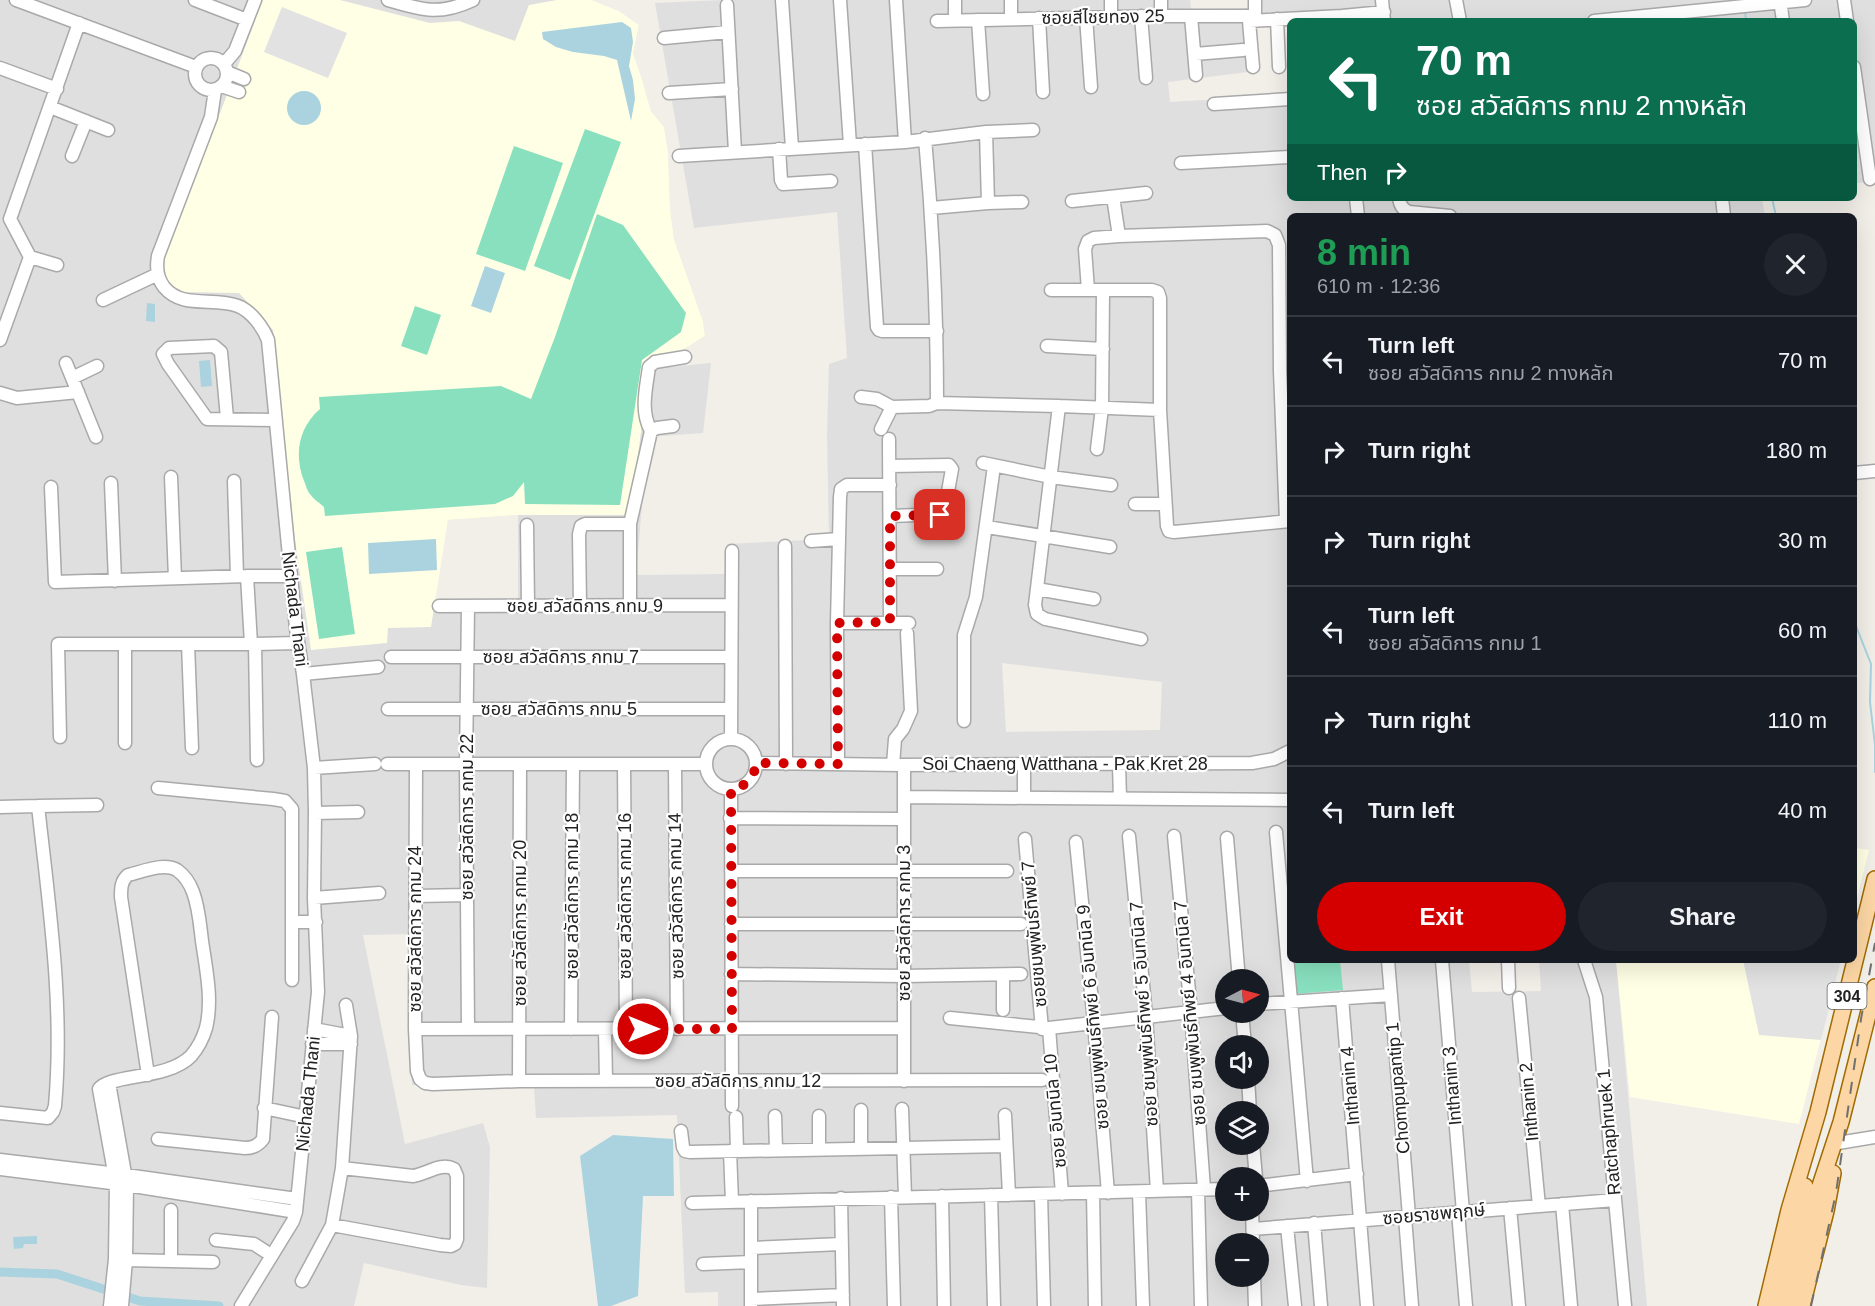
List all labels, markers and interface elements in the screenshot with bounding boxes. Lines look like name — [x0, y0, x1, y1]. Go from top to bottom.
street label: ซอยสีไชยทอง 25 — [1041, 6, 1165, 28]
text: 70 m — [1416, 37, 1512, 84]
icon: left — [1317, 42, 1395, 120]
text: ซอย สวัสดิการ กทม 2 ทางหลัก — [1416, 91, 1747, 121]
icon: right — [1379, 156, 1412, 189]
text: Then — [1317, 160, 1367, 185]
text: 8 min — [1317, 232, 1411, 273]
button: close — [1764, 233, 1827, 296]
text: 610 m · 12:36 — [1317, 275, 1440, 297]
text: Turn left — [1368, 333, 1454, 358]
icon: left — [1317, 345, 1350, 378]
text: 70 m — [1778, 348, 1827, 373]
text: ซอย สวัสดิการ กทม 2 ทางหลัก — [1368, 362, 1613, 384]
icon: right — [1317, 435, 1350, 468]
text: Turn right — [1368, 438, 1470, 463]
text: 180 m — [1766, 438, 1827, 463]
pin — [914, 489, 965, 540]
icon: arrive — [923, 498, 956, 531]
icon: right — [1317, 525, 1350, 558]
text: Turn right — [1368, 528, 1470, 553]
text: 30 m — [1778, 528, 1827, 553]
street label: Nichada Thani — [278, 550, 312, 668]
street label: ซอย สวัสดิการ กทม 9 — [507, 596, 663, 616]
text: Turn left — [1368, 603, 1454, 628]
icon: left — [1317, 615, 1350, 648]
text: 60 m — [1778, 618, 1827, 643]
text: ซอย สวัสดิการ กทม 1 — [1368, 632, 1542, 654]
street label: ซอย สวัสดิการ กทม 7 — [483, 647, 639, 667]
street label: ซอย สวัสดิการ กทม 5 — [481, 699, 637, 719]
icon: right — [1317, 705, 1350, 738]
text: Turn right — [1368, 708, 1470, 733]
text: 110 m — [1767, 708, 1827, 733]
street label: ซอย สวัสดิการ กทม 22 — [457, 734, 477, 900]
street label: Soi Chaeng Watthana - Pak Kret 28 — [922, 754, 1208, 774]
icon: left — [1317, 795, 1350, 828]
text: Turn left — [1368, 798, 1454, 823]
text: 40 m — [1778, 798, 1827, 823]
street label: ซอย สวัสดิการ กทม 18 — [562, 813, 582, 979]
street label: ซอย สวัสดิการ กทม 16 — [615, 813, 635, 979]
street label: ซอย สวัสดิการ กทม 14 — [665, 813, 687, 979]
street label: ซอย สวัสดิการ กทม 20 — [510, 840, 530, 1006]
street label: ซอย สวัสดิการ กทม 3 — [894, 845, 914, 1001]
street label: ซอย สวัสดิการ กทม 24 — [405, 846, 425, 1012]
street label: ซอยชมพูพันธ์ทิพย์ 7 — [1018, 860, 1052, 1008]
button: Exit — [1317, 882, 1566, 951]
button: Share — [1578, 882, 1827, 951]
street label: ซอย ชมพูพันธ์ทิพย์ 4 อินทนิล 7 — [1170, 900, 1212, 1126]
street label: ซอย ชมพูพันธ์ทิพย์ 5 อินทนิล 7 — [1126, 901, 1164, 1127]
street label: ซอย ชมพูพันธ์ทิพย์ 6 อินทนิล 9 — [1073, 904, 1115, 1130]
north arrow — [1215, 969, 1269, 1023]
map controls — [1215, 969, 1269, 1287]
road number: 304 — [1828, 983, 1866, 1009]
position arrow — [611, 997, 675, 1061]
street label: Chompupantip 1 — [1382, 1021, 1414, 1155]
street label: Nichada Thani — [292, 1035, 324, 1153]
button: sound — [1215, 1035, 1269, 1089]
street label: Inthanin 4 — [1337, 1046, 1363, 1126]
street label: Inthanin 3 — [1439, 1046, 1465, 1126]
street label: ซอย อินทนิล 10 — [1040, 1053, 1070, 1169]
street label: Inthanin 2 — [1516, 1062, 1542, 1142]
street label: Ratchaphruek 1 — [1593, 1068, 1625, 1196]
street label: ซอย สวัสดิการ กทม 12 — [655, 1071, 821, 1091]
button: layers — [1215, 1101, 1269, 1155]
button: + — [1215, 1167, 1269, 1221]
street label: ซอยราชพฤกษ์ — [1382, 1200, 1486, 1228]
button: − — [1215, 1233, 1269, 1287]

